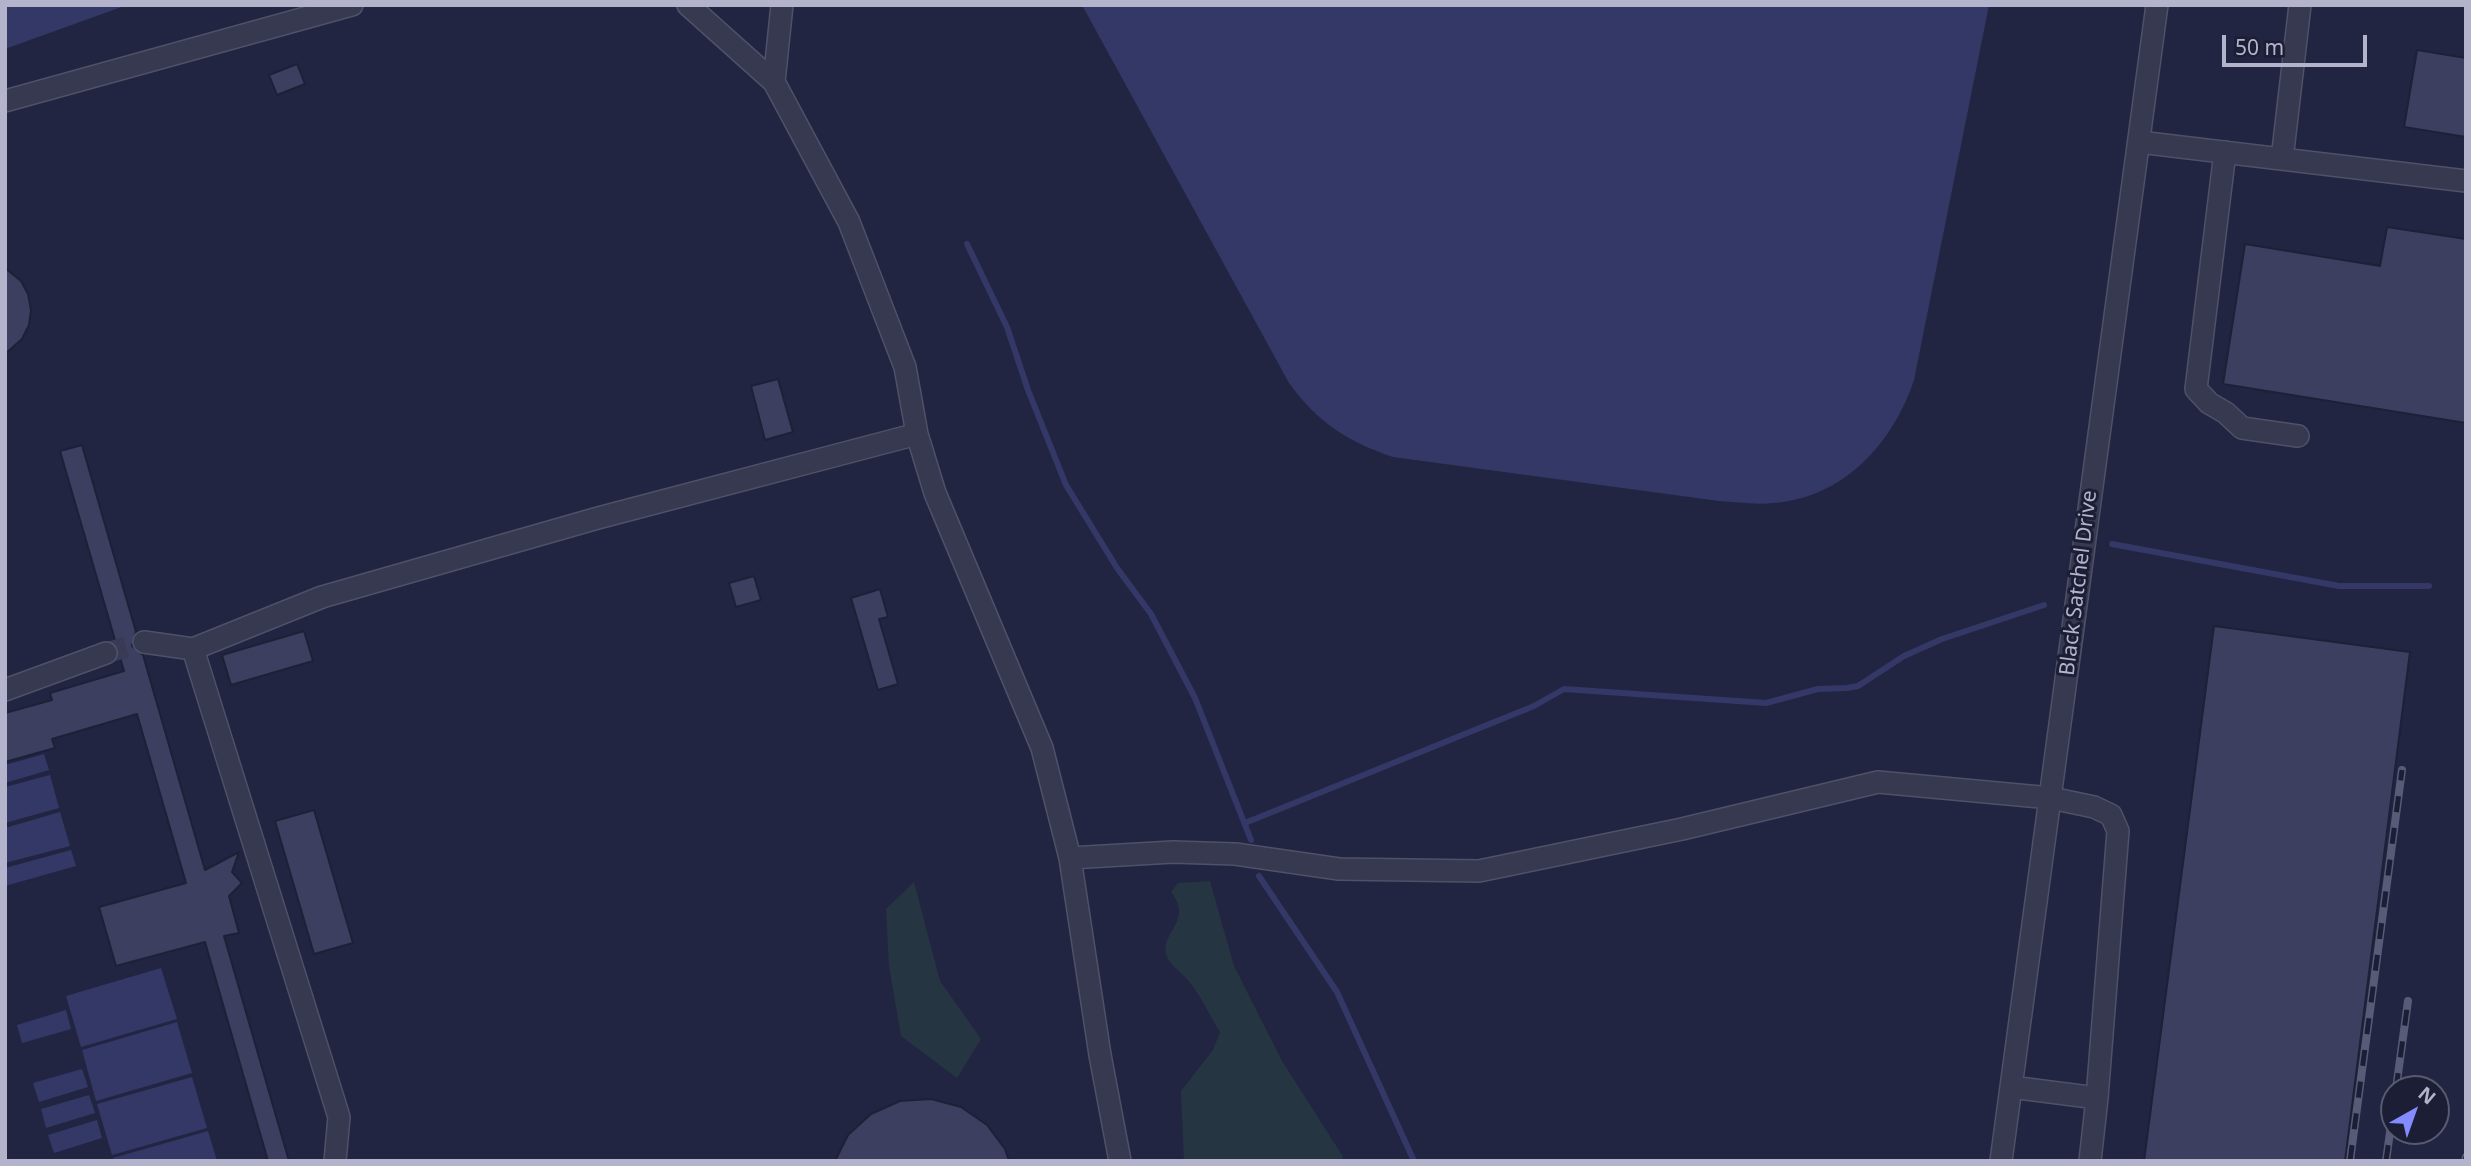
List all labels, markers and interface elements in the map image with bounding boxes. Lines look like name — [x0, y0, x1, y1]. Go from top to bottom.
scale bar — [2226, 21, 2371, 65]
text: 50 m — [2235, 33, 2284, 61]
street label: Black Satchel Drive — [2055, 489, 2103, 677]
north arrow — [2380, 1075, 2450, 1145]
text: N — [2413, 1081, 2441, 1110]

